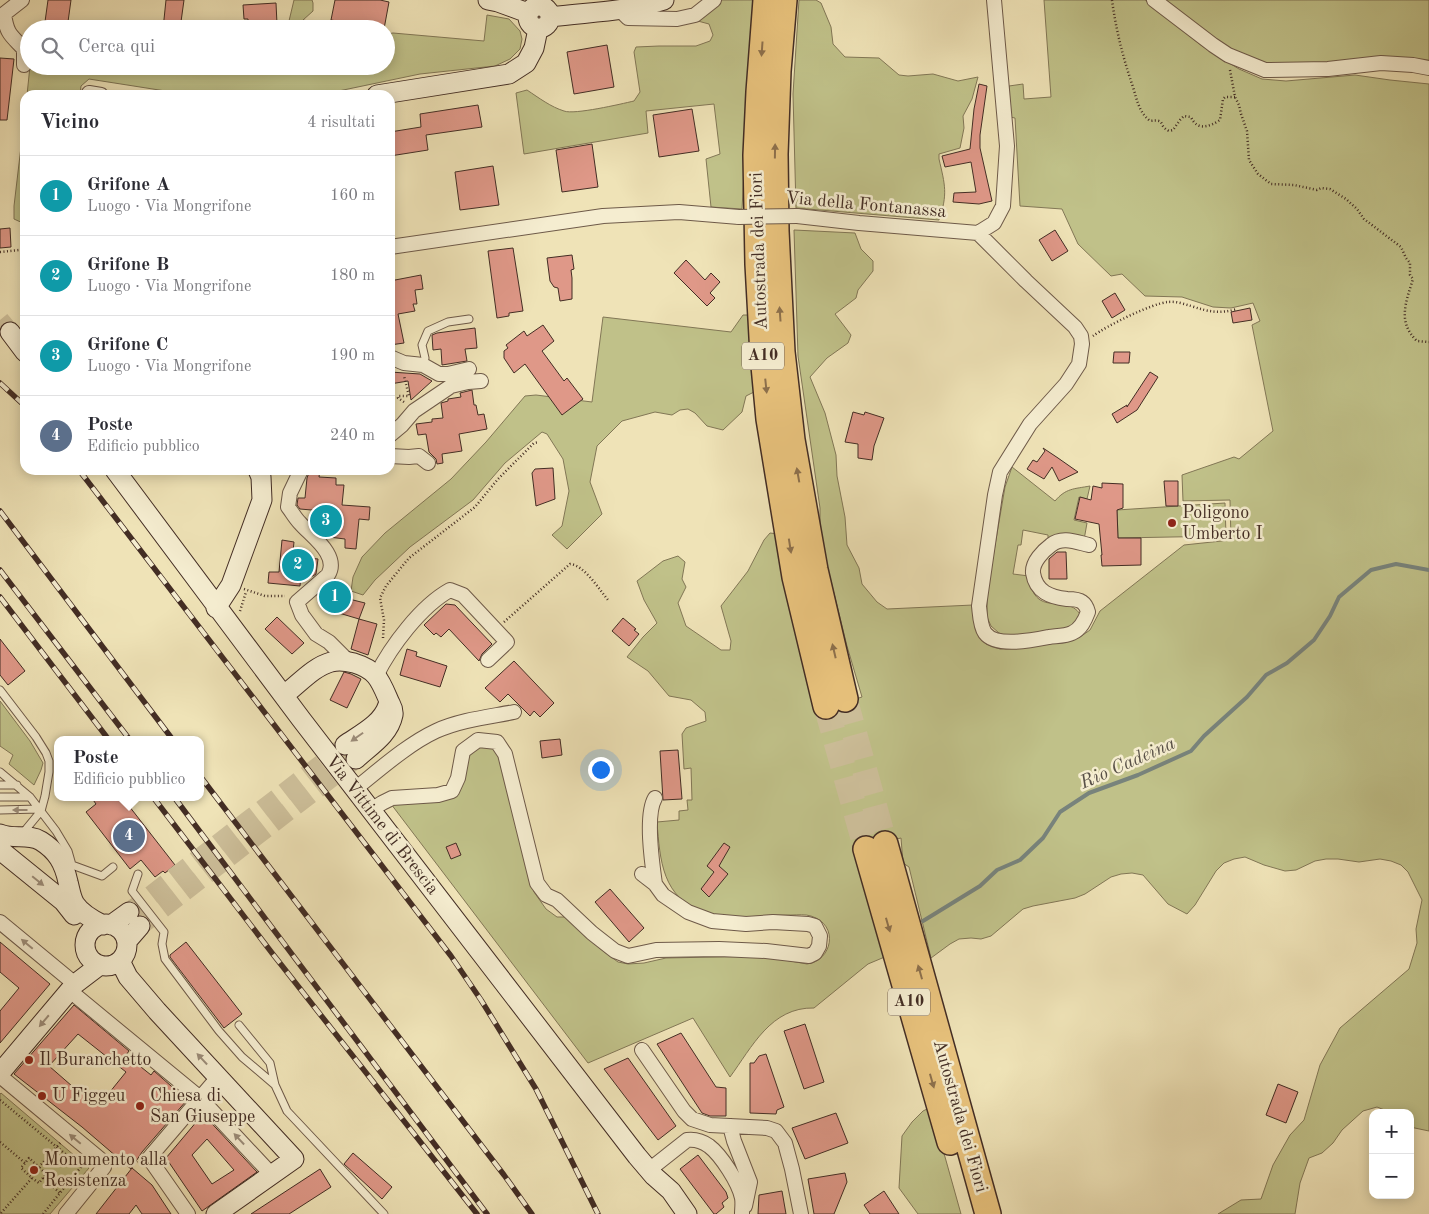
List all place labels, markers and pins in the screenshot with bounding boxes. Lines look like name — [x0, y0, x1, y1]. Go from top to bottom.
pin: 3 — [310, 502, 342, 540]
place label: Poligono Umberto I — [1182, 504, 1263, 543]
marker: Poligono Umberto I — [1166, 517, 1178, 529]
pin: 2 — [282, 546, 314, 584]
pin: 1 — [319, 578, 351, 616]
pin: 4 — [113, 817, 145, 855]
place label: Il Buranchetto — [39, 1051, 152, 1069]
marker: Il Buranchetto — [23, 1054, 35, 1066]
place label: U Figgeu — [52, 1087, 126, 1105]
place label: Chiesa di San Giuseppe — [150, 1087, 255, 1126]
marker: U Figgeu — [36, 1090, 48, 1102]
marker: Chiesa di San Giuseppe — [134, 1100, 146, 1112]
place label: Monumento alla Resistenza — [44, 1151, 168, 1190]
marker: Monumento alla Resistenza — [28, 1164, 40, 1176]

